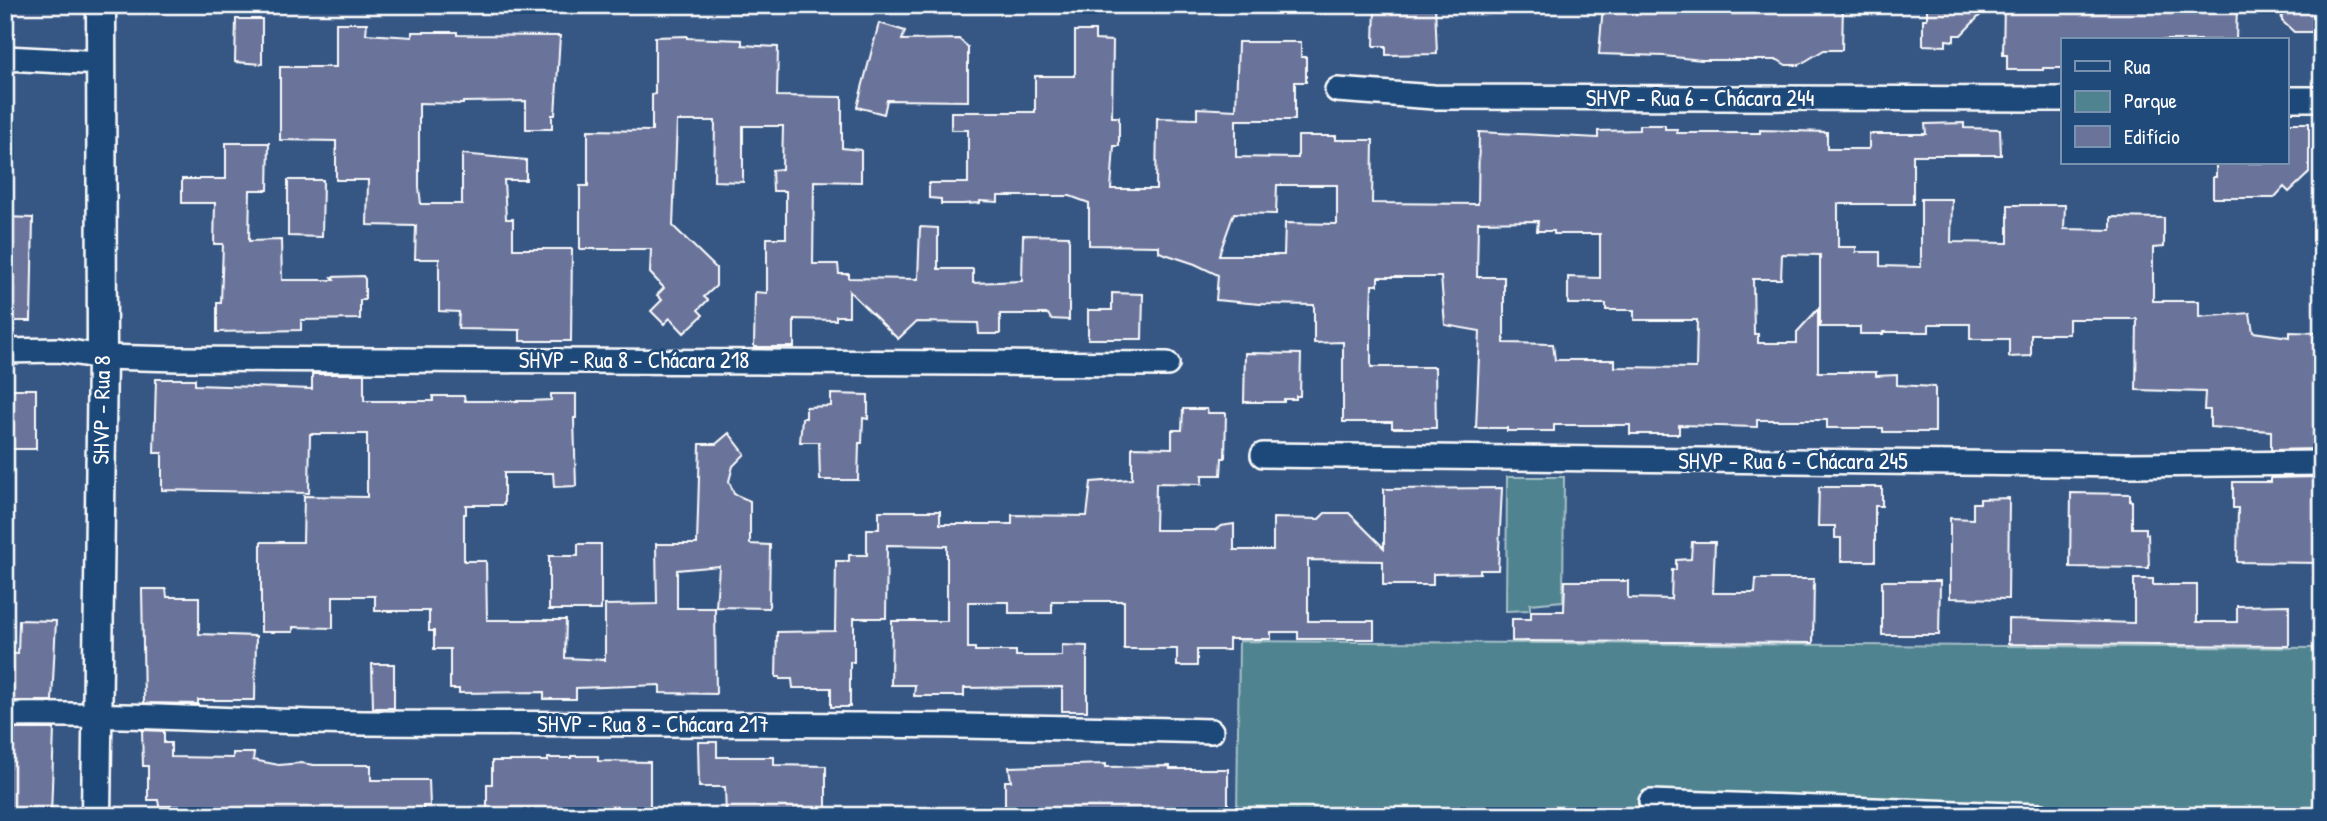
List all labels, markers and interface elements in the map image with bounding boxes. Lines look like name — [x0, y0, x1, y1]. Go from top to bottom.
legend — [2061, 38, 2288, 164]
text: Rua — [2124, 52, 2150, 81]
street label: SHVP - Rua 6 - Chácara 244 — [1586, 82, 1814, 113]
text: Parque — [2124, 86, 2177, 115]
text: Edifício — [2124, 122, 2180, 151]
street label: SHVP - Rua 8 - Chácara 218 — [519, 344, 749, 375]
street label: SHVP - Rua 8 — [85, 355, 117, 465]
street label: SHVP - Rua 6 - Chácara 245 — [1678, 445, 1908, 476]
street label: SHVP - Rua 8 - Chácara 217 — [537, 708, 769, 739]

